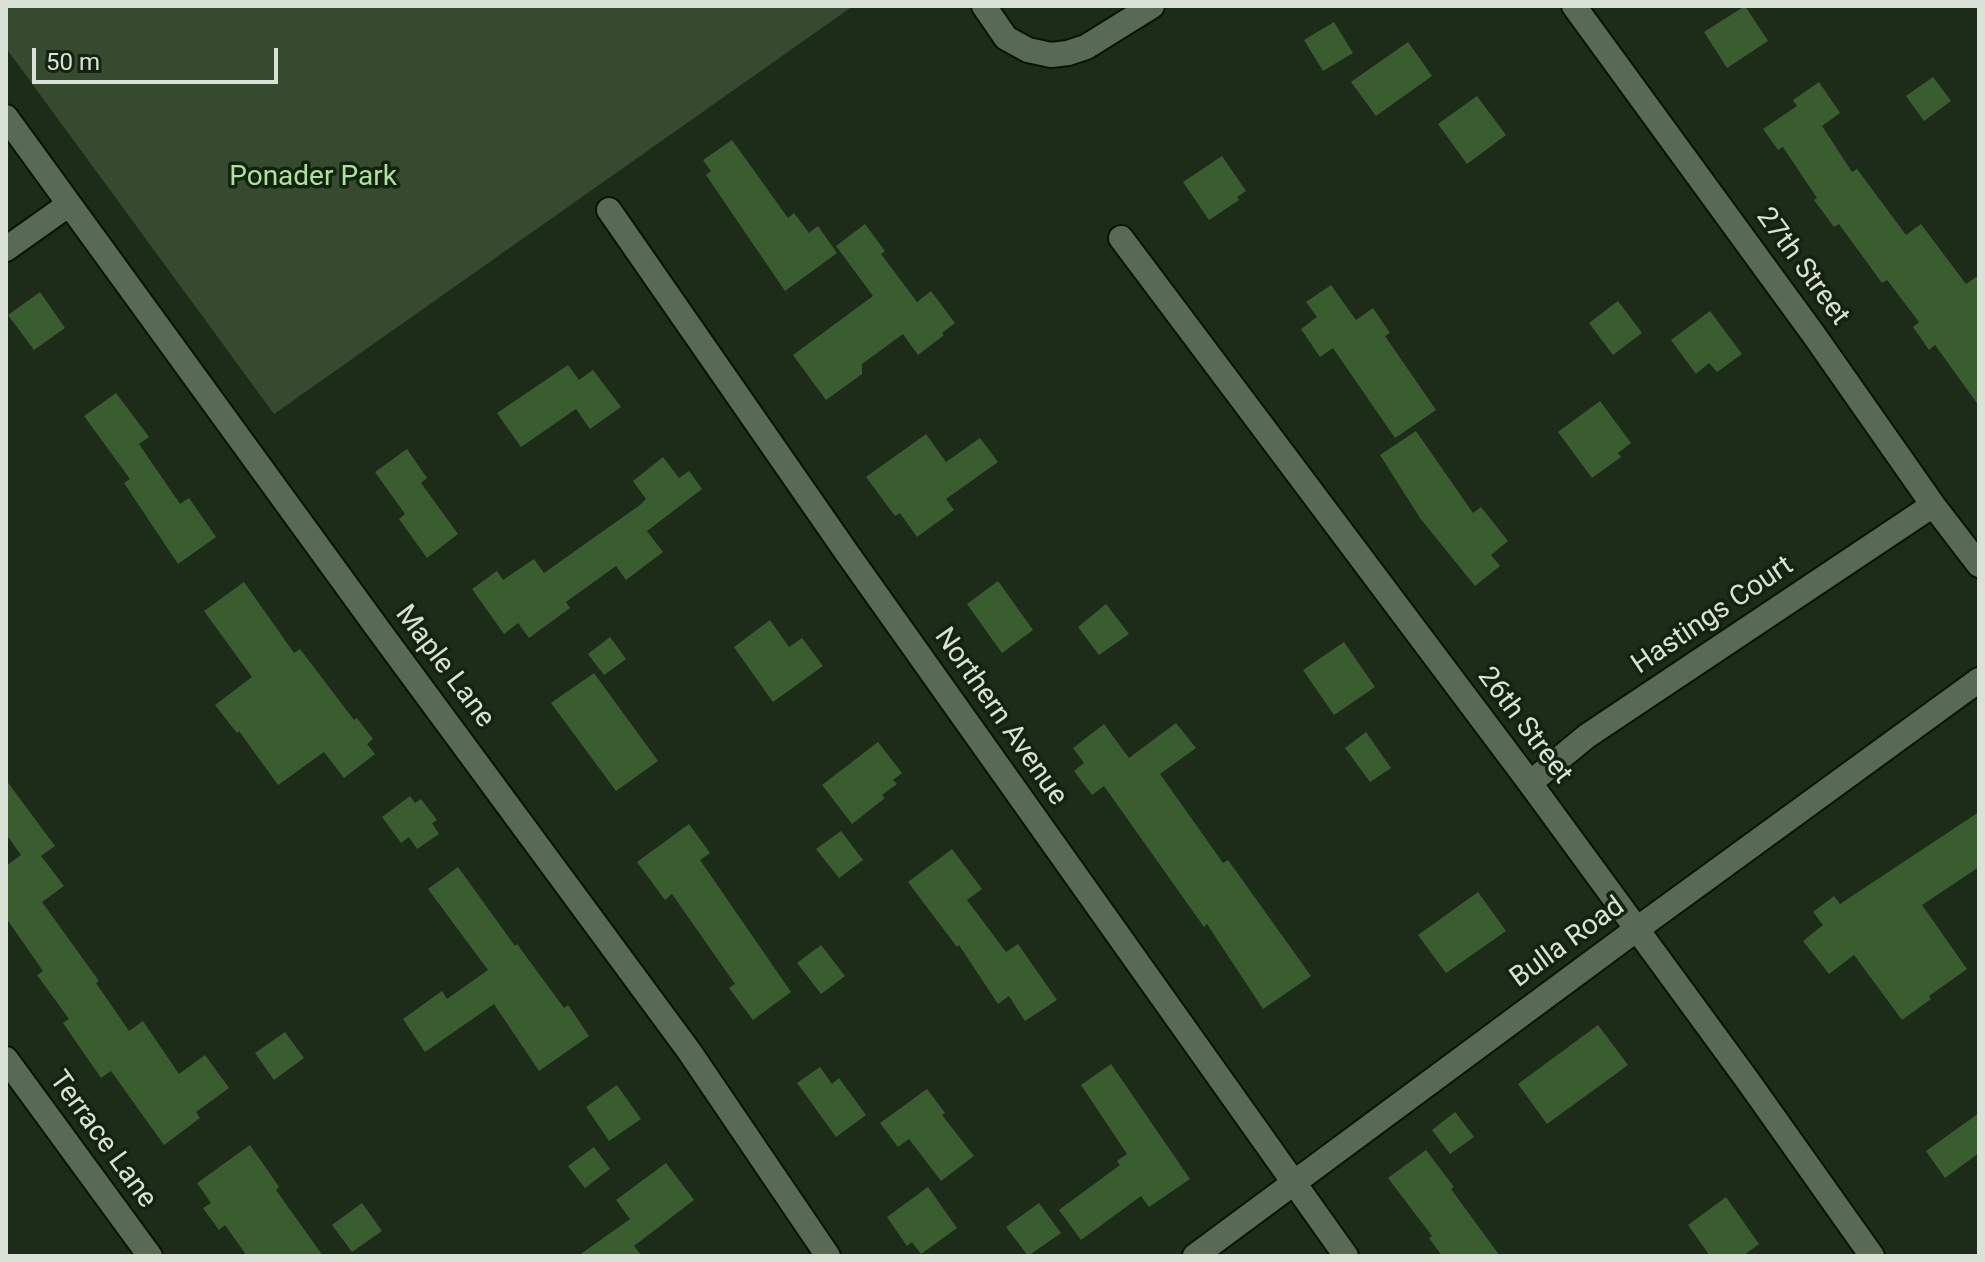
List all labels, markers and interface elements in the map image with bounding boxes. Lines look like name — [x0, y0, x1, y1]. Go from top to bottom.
scale bar — [36, 32, 282, 82]
text: 50 m — [46, 48, 100, 76]
park label: Ponader Park — [229, 161, 397, 195]
street label: 27th Street — [1748, 202, 1856, 332]
street label: Hastings Court — [1626, 550, 1800, 682]
street label: Maple Lane — [387, 599, 501, 735]
street label: Northern Avenue — [926, 622, 1074, 812]
street label: 26th Street — [1469, 661, 1579, 791]
street label: Bulla Road — [1504, 890, 1632, 996]
street label: Terrace Lane — [41, 1065, 163, 1215]

